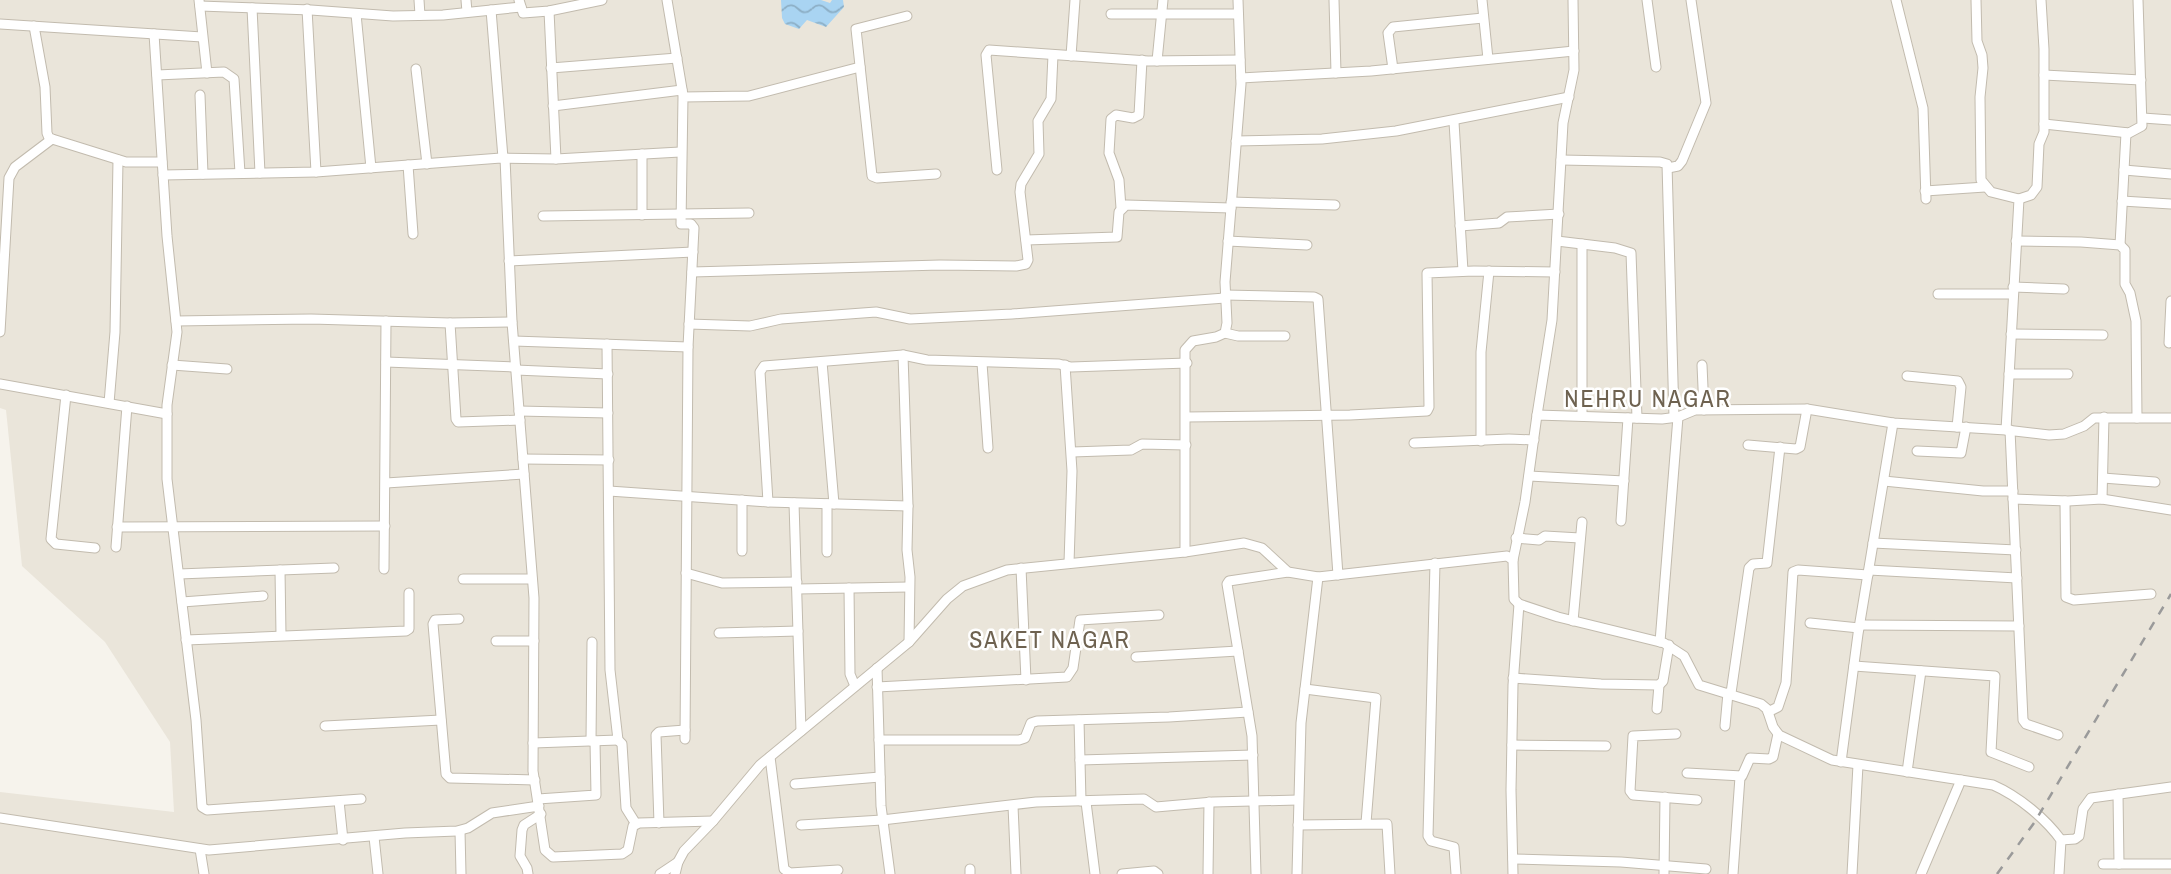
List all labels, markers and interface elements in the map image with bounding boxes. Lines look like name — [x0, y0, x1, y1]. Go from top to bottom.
district label: NEHRU NAGAR — [1564, 382, 1732, 414]
district label: SAKET NAGAR — [969, 623, 1131, 655]

